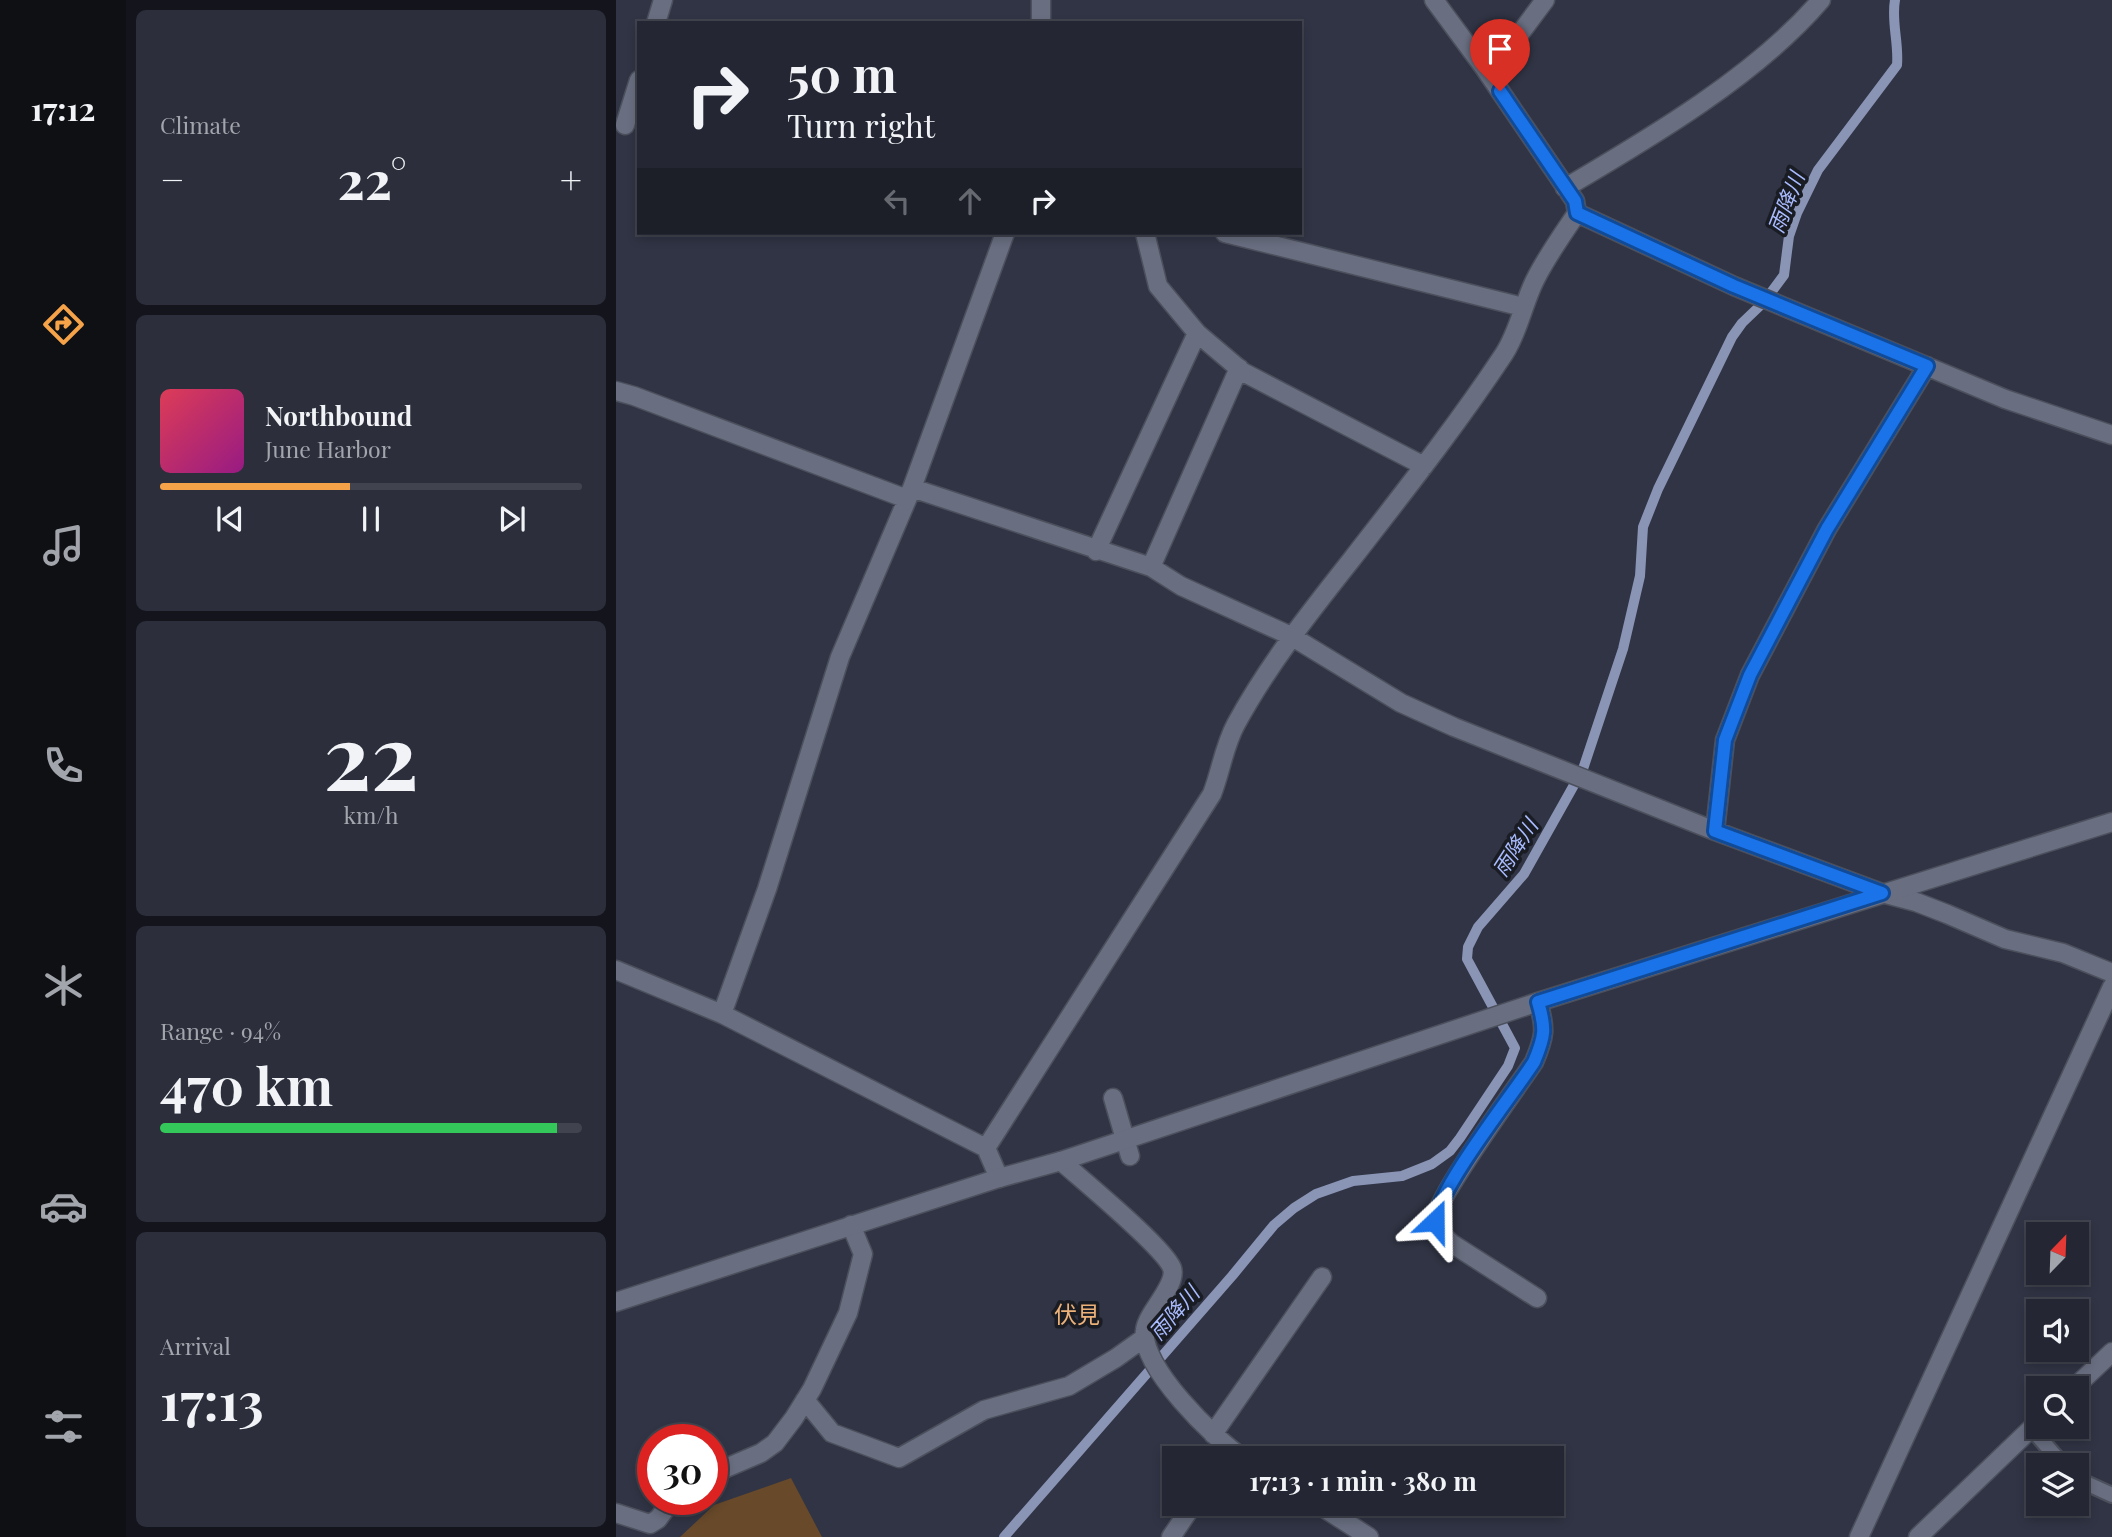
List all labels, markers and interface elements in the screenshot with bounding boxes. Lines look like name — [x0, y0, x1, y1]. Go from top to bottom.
pin — [1470, 19, 1530, 91]
icon: arrive — [1481, 30, 1519, 68]
text: 50 m — [787, 40, 897, 105]
icon: right — [672, 49, 763, 140]
text: 17:12 — [30, 86, 96, 129]
text: Turn right — [787, 103, 935, 146]
text: Climate — [160, 109, 241, 140]
text: 22° — [338, 144, 407, 213]
text: − — [160, 153, 185, 204]
text: + — [560, 153, 582, 204]
water label: 雨降川 — [1761, 166, 1810, 236]
icon: left — [878, 182, 916, 220]
icon: ahead — [951, 182, 989, 220]
icon: right — [1024, 182, 1062, 220]
icon: directions — [39, 300, 88, 349]
text: Northbound — [265, 398, 412, 433]
text: June Harbor — [265, 433, 391, 464]
icon: previous — [211, 500, 249, 538]
icon: pause — [352, 500, 390, 538]
icon: next — [493, 500, 531, 538]
icon: music — [39, 521, 88, 570]
text: 22 — [323, 693, 419, 814]
icon: phone — [39, 741, 88, 790]
text: km/h — [343, 799, 399, 830]
water label: 雨降川 — [1485, 811, 1544, 881]
icon: climate — [39, 961, 88, 1010]
text: Range · 94% — [160, 1015, 281, 1046]
text: 470 km — [160, 1050, 333, 1119]
icon: car — [39, 1182, 88, 1231]
position arrow — [1398, 1184, 1472, 1258]
north arrow — [2026, 1222, 2090, 1284]
map controls — [2026, 1222, 2089, 1516]
water label: 雨降川 — [1142, 1278, 1206, 1345]
district label: 伏見 — [1054, 1298, 1100, 1329]
button: sound — [2026, 1299, 2089, 1362]
text: Arrival — [160, 1330, 231, 1361]
text: 17:13 — [160, 1365, 264, 1434]
button: search — [2026, 1376, 2089, 1439]
icon: filters — [39, 1402, 88, 1451]
speed limit sign: 30 — [637, 1424, 728, 1515]
button: layers — [2026, 1453, 2089, 1516]
text: 17:13 · 1 min · 380 m — [1249, 1463, 1477, 1498]

